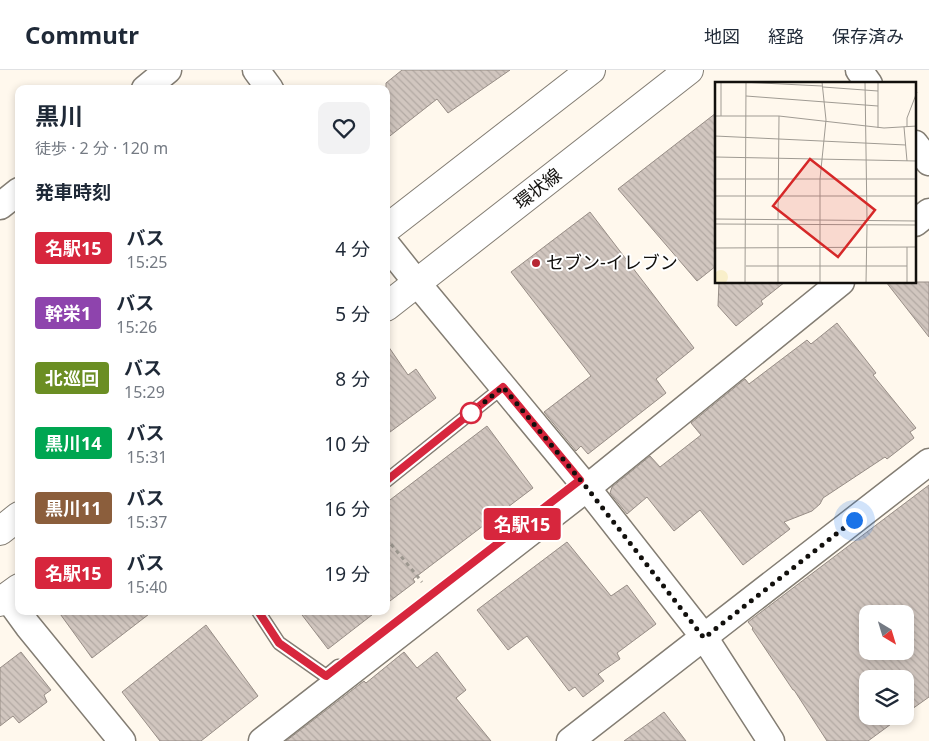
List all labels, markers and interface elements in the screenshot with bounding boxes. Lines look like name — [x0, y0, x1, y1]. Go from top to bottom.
text: Commutr — [25, 18, 139, 51]
text: 地図 — [704, 24, 740, 48]
text: 経路 — [768, 24, 804, 48]
text: 保存済み — [832, 24, 904, 48]
inset map — [715, 82, 916, 284]
text: 黒川 — [35, 99, 83, 132]
button: heart — [318, 102, 370, 154]
text: 徒歩 · 2 分 · 120 m — [35, 137, 168, 159]
street label: 環状線 — [509, 162, 566, 214]
text: 発車時刻 — [35, 179, 111, 205]
text: バス — [127, 225, 165, 251]
text: 名駅15 — [45, 236, 102, 260]
text: 4 分 — [335, 236, 370, 262]
place label: セブン-イレブン — [546, 250, 678, 274]
text: 15:25 — [127, 251, 168, 273]
marker: セブン-イレブン — [530, 257, 542, 269]
text: バス — [116, 290, 154, 316]
text: 幹栄1 — [45, 301, 91, 325]
text: 5 分 — [335, 301, 370, 327]
text: 15:26 — [116, 316, 157, 338]
text: バス — [124, 355, 162, 381]
text: 北巡回 — [45, 366, 99, 390]
text: 8 分 — [335, 366, 370, 392]
text: 15:29 — [124, 381, 165, 403]
unlabelled marker — [460, 402, 482, 424]
text: バス — [127, 420, 165, 446]
text: 黒川14 — [45, 431, 102, 455]
text: 10 分 — [324, 431, 370, 457]
text: 15:31 — [127, 446, 168, 468]
text: バス — [127, 485, 165, 511]
text: 黒川11 — [45, 496, 102, 520]
text: 16 分 — [324, 496, 370, 522]
line badge: 名駅15 — [487, 508, 557, 540]
your location — [842, 508, 867, 533]
text: 15:37 — [127, 511, 168, 533]
text: 名駅15 — [494, 512, 550, 536]
text: バス — [127, 550, 165, 576]
text: 名駅15 — [45, 561, 102, 585]
text: 19 分 — [324, 561, 370, 587]
text: 15:40 — [127, 576, 168, 598]
north arrow — [859, 605, 914, 660]
map controls — [859, 605, 914, 725]
button: layers — [859, 670, 914, 725]

